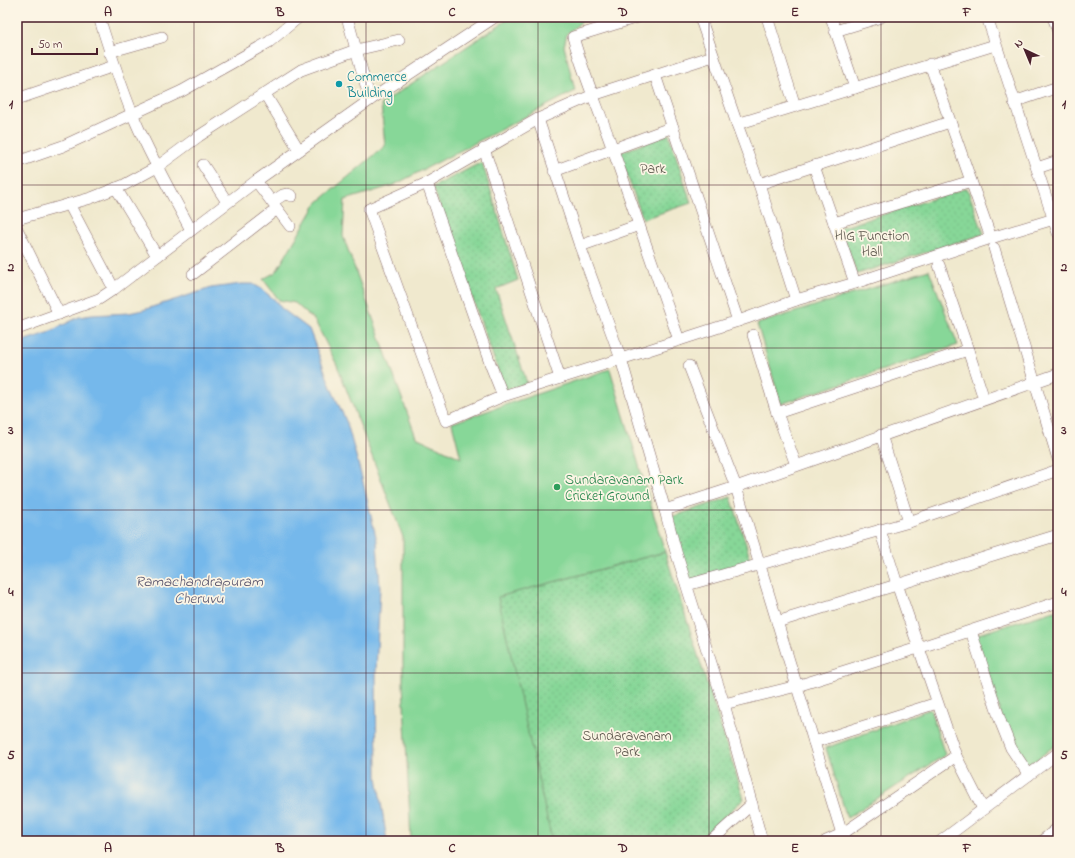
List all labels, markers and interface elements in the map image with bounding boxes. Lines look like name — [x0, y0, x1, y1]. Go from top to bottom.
text: A — [104, 3, 112, 22]
text: B — [275, 3, 285, 22]
text: C — [448, 3, 456, 22]
text: D — [617, 3, 628, 22]
text: E — [791, 3, 799, 22]
text: F — [962, 3, 972, 22]
scale bar — [32, 30, 97, 56]
north arrow — [1005, 30, 1045, 70]
text: N — [1011, 35, 1027, 52]
text: 50 m — [38, 36, 62, 54]
place label: Commerce Building — [346, 67, 408, 105]
marker: Commerce Building — [334, 79, 344, 89]
text: 1 — [9, 95, 14, 114]
text: 1 — [1062, 95, 1067, 114]
park label: Park — [640, 159, 667, 180]
park label: HIG Function Hall — [835, 226, 909, 263]
text: 2 — [7, 258, 15, 277]
text: 2 — [1060, 258, 1068, 277]
text: 3 — [7, 421, 14, 440]
text: 3 — [1060, 421, 1067, 440]
place label: Sundaravanam Park Cricket Ground — [565, 470, 684, 507]
marker: Sundaravanam Park Cricket Ground — [552, 482, 562, 492]
water label: Ramachandrapuram Cheruvu — [135, 571, 263, 610]
text: 4 — [7, 583, 14, 602]
text: 4 — [1060, 583, 1067, 602]
park label: Sundaravanam Park — [582, 726, 672, 763]
text: 5 — [7, 746, 15, 765]
text: 5 — [1060, 746, 1068, 765]
text: A — [104, 839, 112, 858]
text: B — [275, 839, 285, 858]
text: C — [448, 839, 456, 858]
text: D — [617, 839, 628, 858]
text: E — [791, 839, 799, 858]
text: F — [962, 839, 972, 858]

